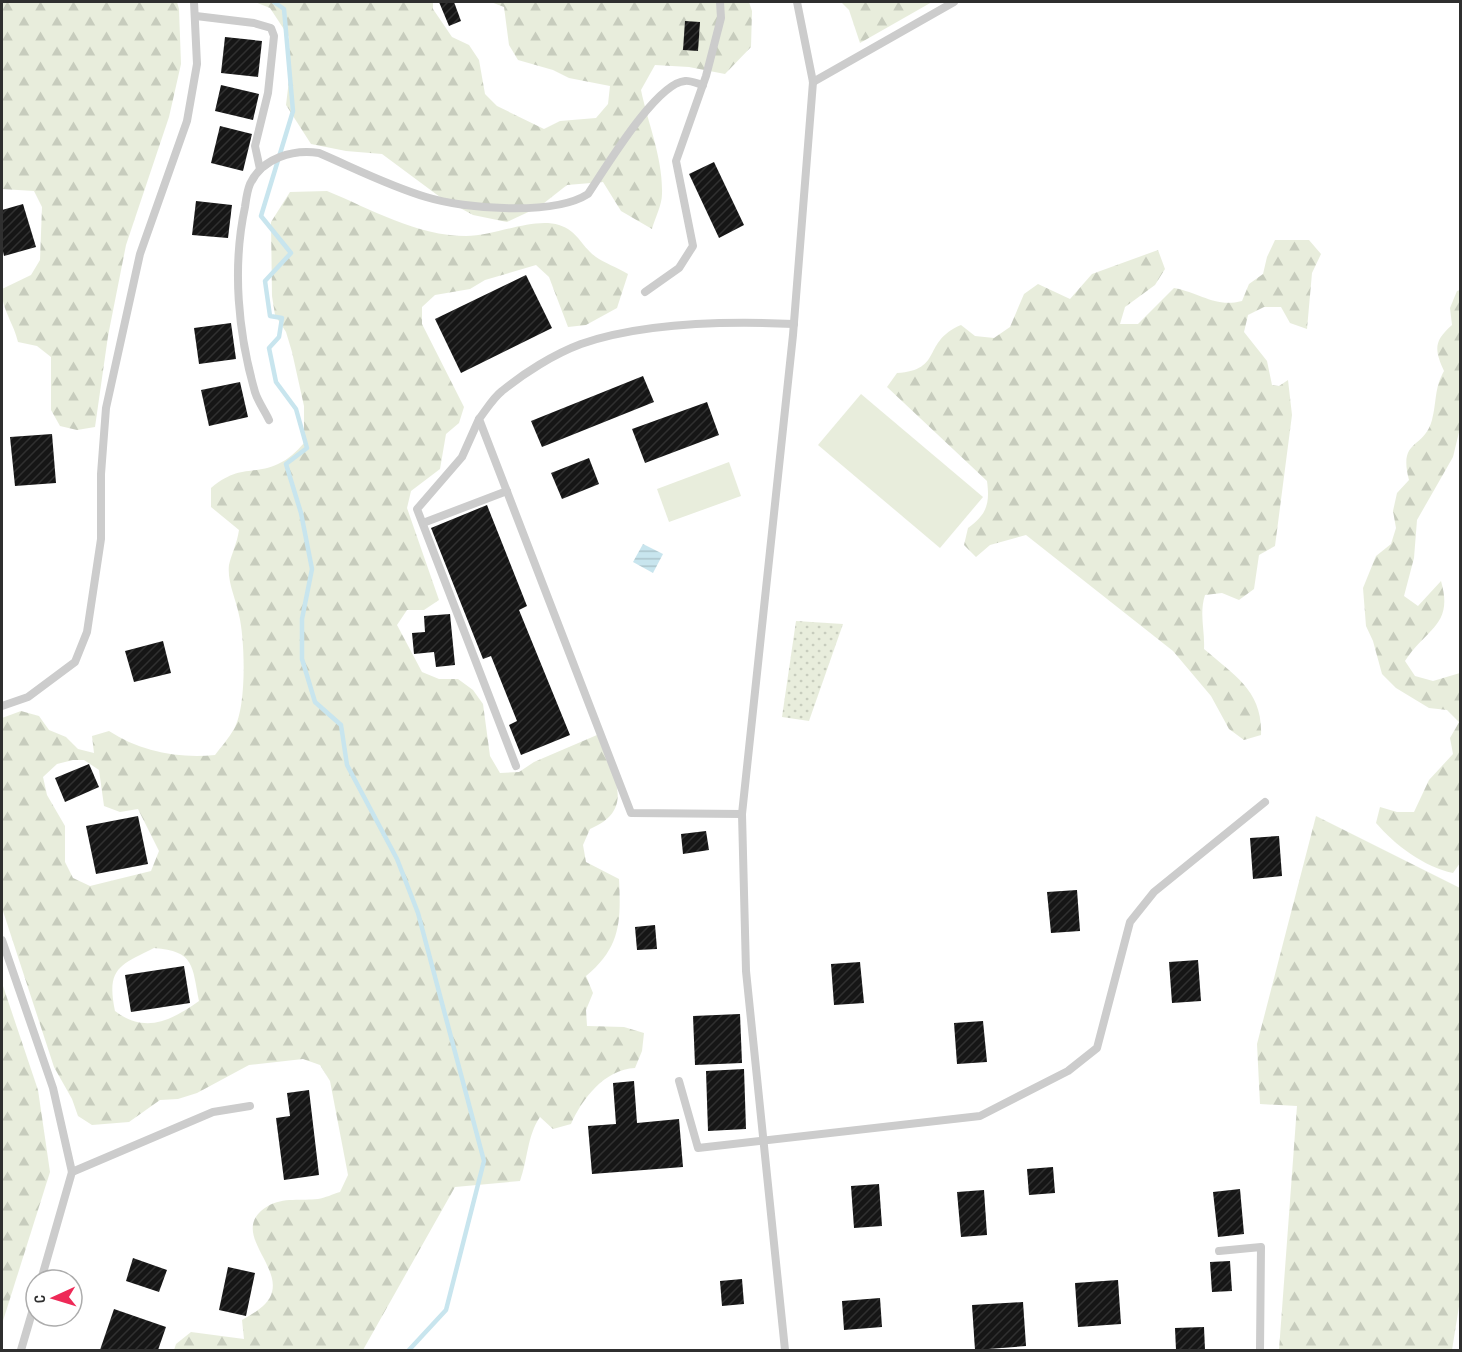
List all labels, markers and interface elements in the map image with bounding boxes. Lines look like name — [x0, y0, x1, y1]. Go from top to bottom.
north arrow — [24, 1268, 84, 1328]
text: С — [31, 1294, 50, 1304]

